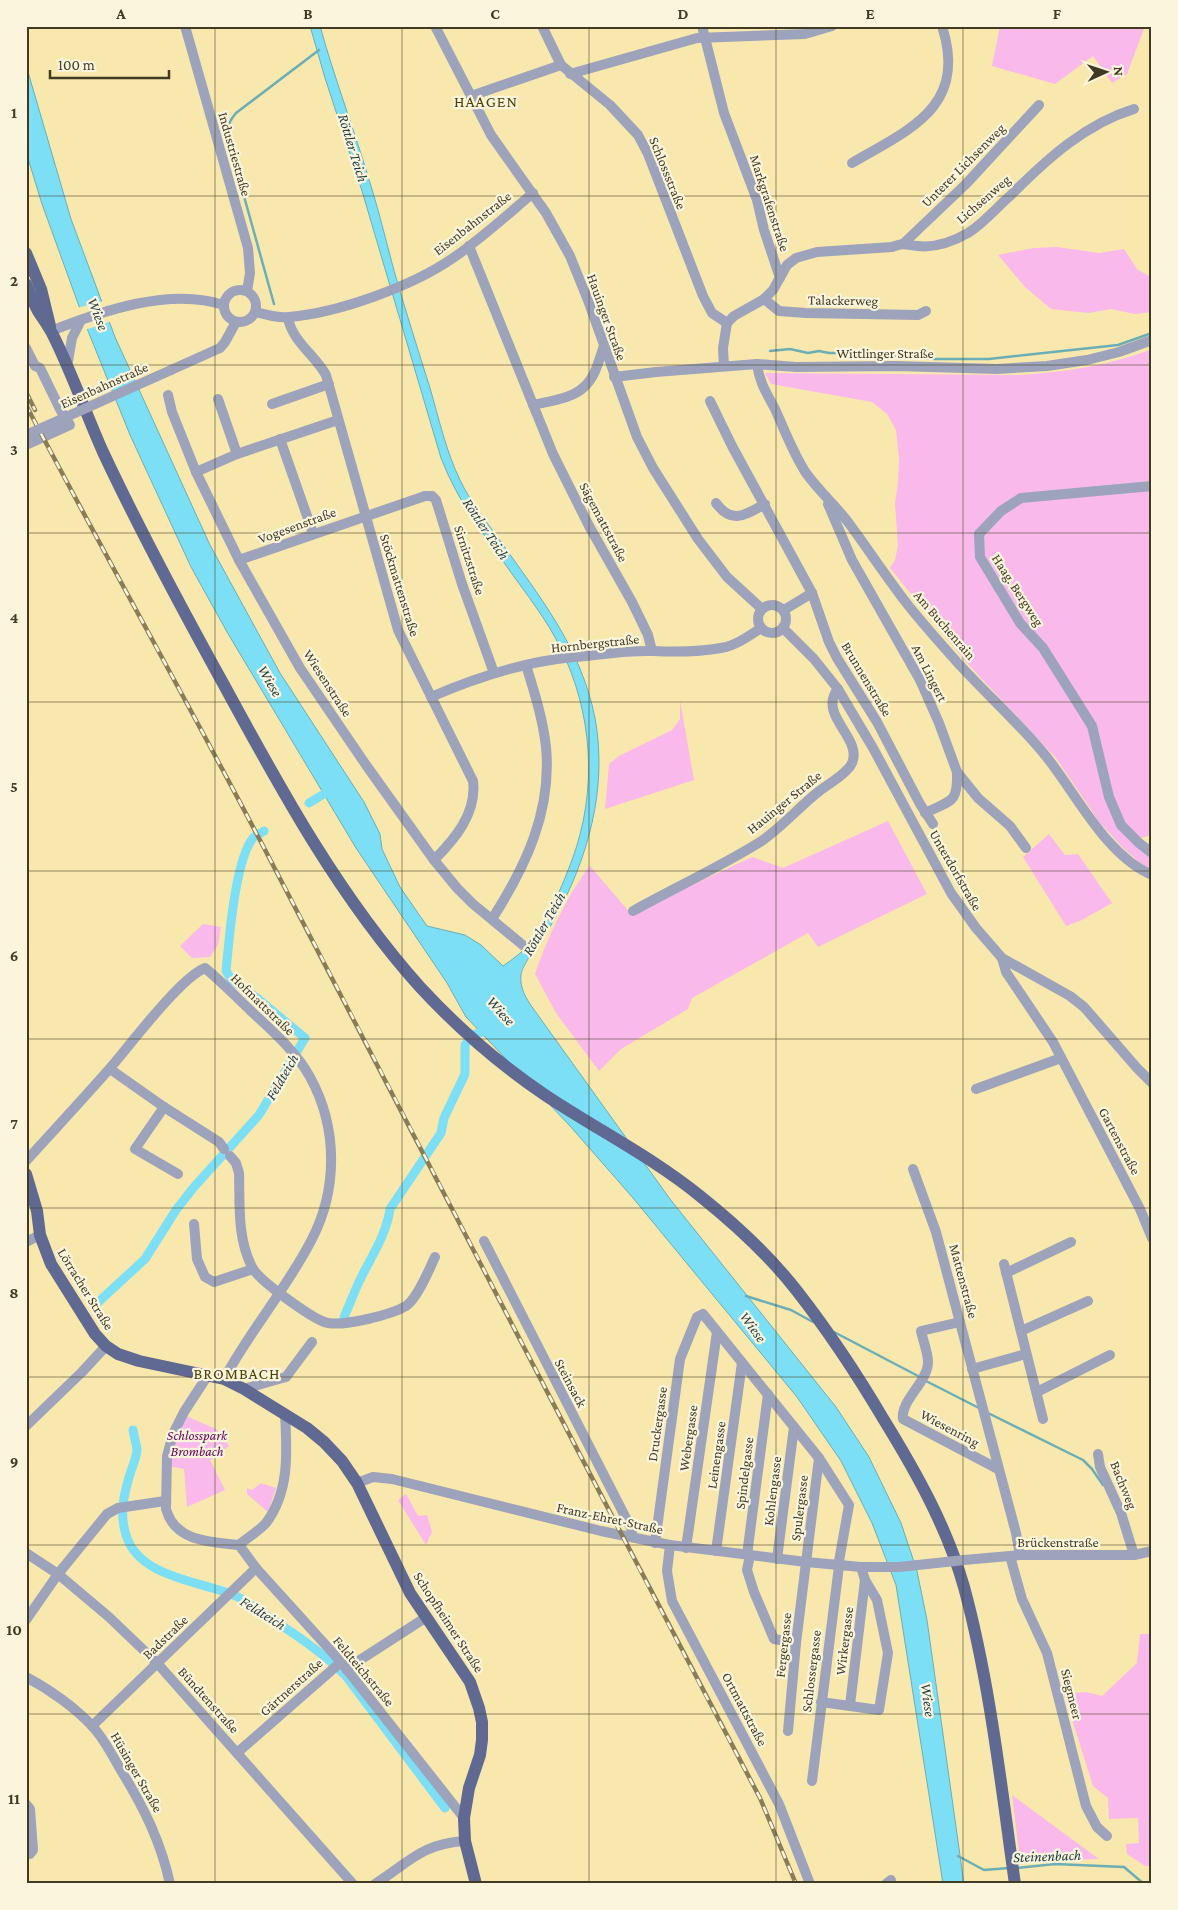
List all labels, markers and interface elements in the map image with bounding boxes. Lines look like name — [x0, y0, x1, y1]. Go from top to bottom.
text: A — [115, 5, 126, 22]
text: B — [303, 5, 313, 22]
text: C — [490, 5, 500, 22]
text: D — [677, 5, 689, 22]
text: E — [865, 5, 875, 22]
text: F — [1053, 5, 1062, 22]
scale bar — [50, 48, 169, 80]
north arrow — [1080, 48, 1130, 98]
text: 100 m — [58, 57, 95, 73]
text: N — [1111, 66, 1127, 77]
district label: HAAGEN — [454, 93, 518, 110]
text: 1 — [11, 104, 17, 121]
street label: Industriestraße — [215, 110, 255, 198]
water label: Röttler Teich — [335, 112, 371, 184]
street label: Unterer Lichsenweg — [918, 120, 1008, 210]
street label: Schlossstraße — [646, 134, 690, 212]
street label: Markgrafenstraße — [747, 153, 793, 253]
street label: Lichsenweg — [953, 171, 1013, 227]
street label: Eisenbahnstraße — [430, 188, 514, 258]
street label: Hauinger Straße — [584, 271, 630, 363]
text: 2 — [10, 272, 18, 289]
street label: Talackerweg — [808, 291, 879, 309]
water label: Wiese — [85, 295, 112, 333]
street label: Wittlinger Straße — [836, 345, 934, 361]
street label: Eisenbahnstraße — [58, 358, 150, 412]
text: 3 — [10, 441, 18, 458]
street label: Sägemattstraße — [576, 479, 632, 565]
water label: Röttler Teich — [460, 495, 512, 563]
street label: Vogesenstraße — [256, 504, 338, 546]
street label: Sirnitzstraße — [451, 523, 489, 597]
street label: Stöckmattenstraße — [377, 532, 423, 638]
street label: Haag. Bergweg — [989, 551, 1047, 629]
street label: Am Buchenrain — [911, 587, 980, 663]
text: 4 — [10, 609, 19, 626]
street label: Hornbergstraße — [550, 630, 640, 656]
street label: Brunnenstraße — [839, 639, 895, 719]
street label: Am Lingert — [909, 642, 951, 705]
street label: Wiesenstraße — [300, 646, 356, 720]
water label: Wiese — [255, 662, 285, 700]
street label: Hauinger Straße — [744, 767, 824, 837]
text: 5 — [10, 778, 18, 795]
street label: Unterdorfstraße — [926, 827, 986, 913]
water label: Röttler Teich — [519, 889, 569, 959]
text: 6 — [10, 947, 18, 964]
street label: Hofmattstraße — [228, 970, 298, 1038]
water label: Wiese — [484, 993, 518, 1029]
water label: Feldteich — [263, 1051, 301, 1103]
street label: Gartenstraße — [1096, 1105, 1144, 1177]
text: 7 — [10, 1115, 18, 1132]
street label: Mattenstraße — [946, 1242, 982, 1320]
street label: Lörracher Straße — [54, 1245, 118, 1333]
text: 8 — [9, 1284, 19, 1301]
water label: Wiese — [737, 1309, 770, 1346]
street label: Steinsack — [552, 1356, 591, 1410]
district label: BROMBACH — [193, 1365, 281, 1382]
street label: Druckergasse — [644, 1386, 670, 1462]
street label: Webergasse — [675, 1404, 701, 1472]
street label: Wiesenring — [918, 1406, 982, 1450]
street label: Leinengasse — [703, 1420, 729, 1490]
park label: Schlosspark Brombach — [167, 1427, 228, 1459]
street label: Spindelgasse — [732, 1436, 756, 1510]
text: 9 — [10, 1453, 18, 1470]
street label: Kohlengasse — [760, 1455, 784, 1527]
street label: Bachweg — [1107, 1459, 1141, 1512]
street label: Spulergasse — [787, 1474, 811, 1542]
street label: Franz-Ehret-Straße — [555, 1499, 665, 1537]
street label: Brückenstraße — [1017, 1534, 1099, 1550]
street label: Schopfheimer Straße — [410, 1569, 488, 1675]
water label: Feldteich — [238, 1593, 288, 1633]
street label: Wirkergasse — [832, 1606, 856, 1676]
street label: Badstraße — [139, 1612, 191, 1662]
street label: Fergergasse — [772, 1612, 794, 1678]
text: 10 — [6, 1621, 22, 1638]
street label: Schlossergasse — [798, 1629, 824, 1713]
street label: Feldteichstraße — [330, 1633, 398, 1709]
street label: Gärtnerstraße — [256, 1655, 326, 1719]
street label: Bündtenstraße — [175, 1664, 243, 1736]
street label: Siegmeer — [1058, 1667, 1086, 1721]
street label: Ortmattstraße — [719, 1669, 771, 1749]
water label: Wiese — [918, 1682, 938, 1718]
street label: Hüsinger Straße — [108, 1729, 166, 1815]
text: 11 — [8, 1790, 20, 1807]
water label: Steinenbach — [1013, 1847, 1081, 1865]

